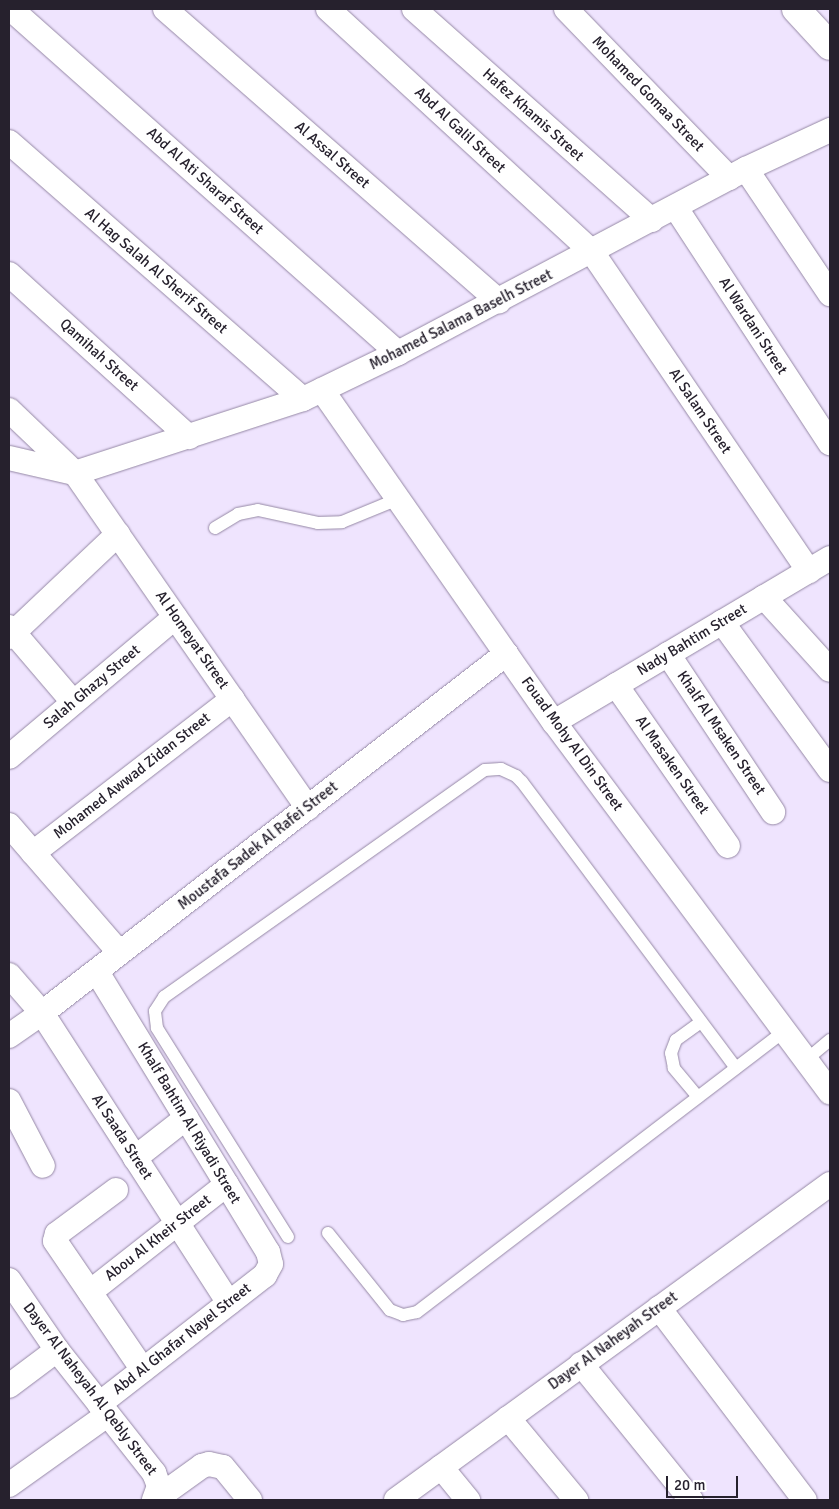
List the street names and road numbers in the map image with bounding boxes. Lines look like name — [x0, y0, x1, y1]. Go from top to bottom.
street label: Mohamed Gomaa Street — [588, 33, 708, 155]
street label: Hafez Khamis Street — [479, 65, 587, 165]
street label: Abd Al Galil Street — [411, 83, 509, 177]
street label: Al Assal Street — [291, 118, 373, 192]
street label: Abd Al Ati Sharaf Street — [143, 124, 267, 238]
street label: Al Hag Salah Al Sherif Street — [81, 204, 231, 338]
street label: Mohamed Salama Baselh Street — [367, 266, 555, 374]
street label: Al Wardani Street — [715, 274, 791, 378]
street label: Qamihah Street — [56, 315, 142, 395]
street label: Al Salam Street — [665, 365, 735, 457]
street label: Al Homeyat Street — [151, 587, 233, 693]
street label: Nady Bahtim Street — [634, 600, 750, 680]
street label: Salah Ghazy Street — [40, 641, 144, 733]
street label: Khalf Al Msaken Street — [673, 668, 769, 798]
street label: Fouad Mohy Al Din Street — [517, 673, 627, 815]
street label: Mohamed Awwad Zidan Street — [50, 709, 214, 843]
street label: Al Masaken Street — [631, 712, 713, 818]
street label: Moustafa Sadek Al Rafei Street — [175, 778, 341, 914]
street label: Khalf Bahtim Al Riyadi Street — [134, 1039, 244, 1207]
street label: Al Saada Street — [88, 1091, 156, 1183]
street label: Abou Al Kheir Street — [101, 1191, 215, 1285]
street label: Abd Al Ghafar Nayel Street — [109, 1279, 255, 1399]
street label: Dayer Al Naheyah Street — [545, 1288, 681, 1394]
street label: Dayer Al Naheyah Al Qebly Street — [19, 1299, 161, 1479]

